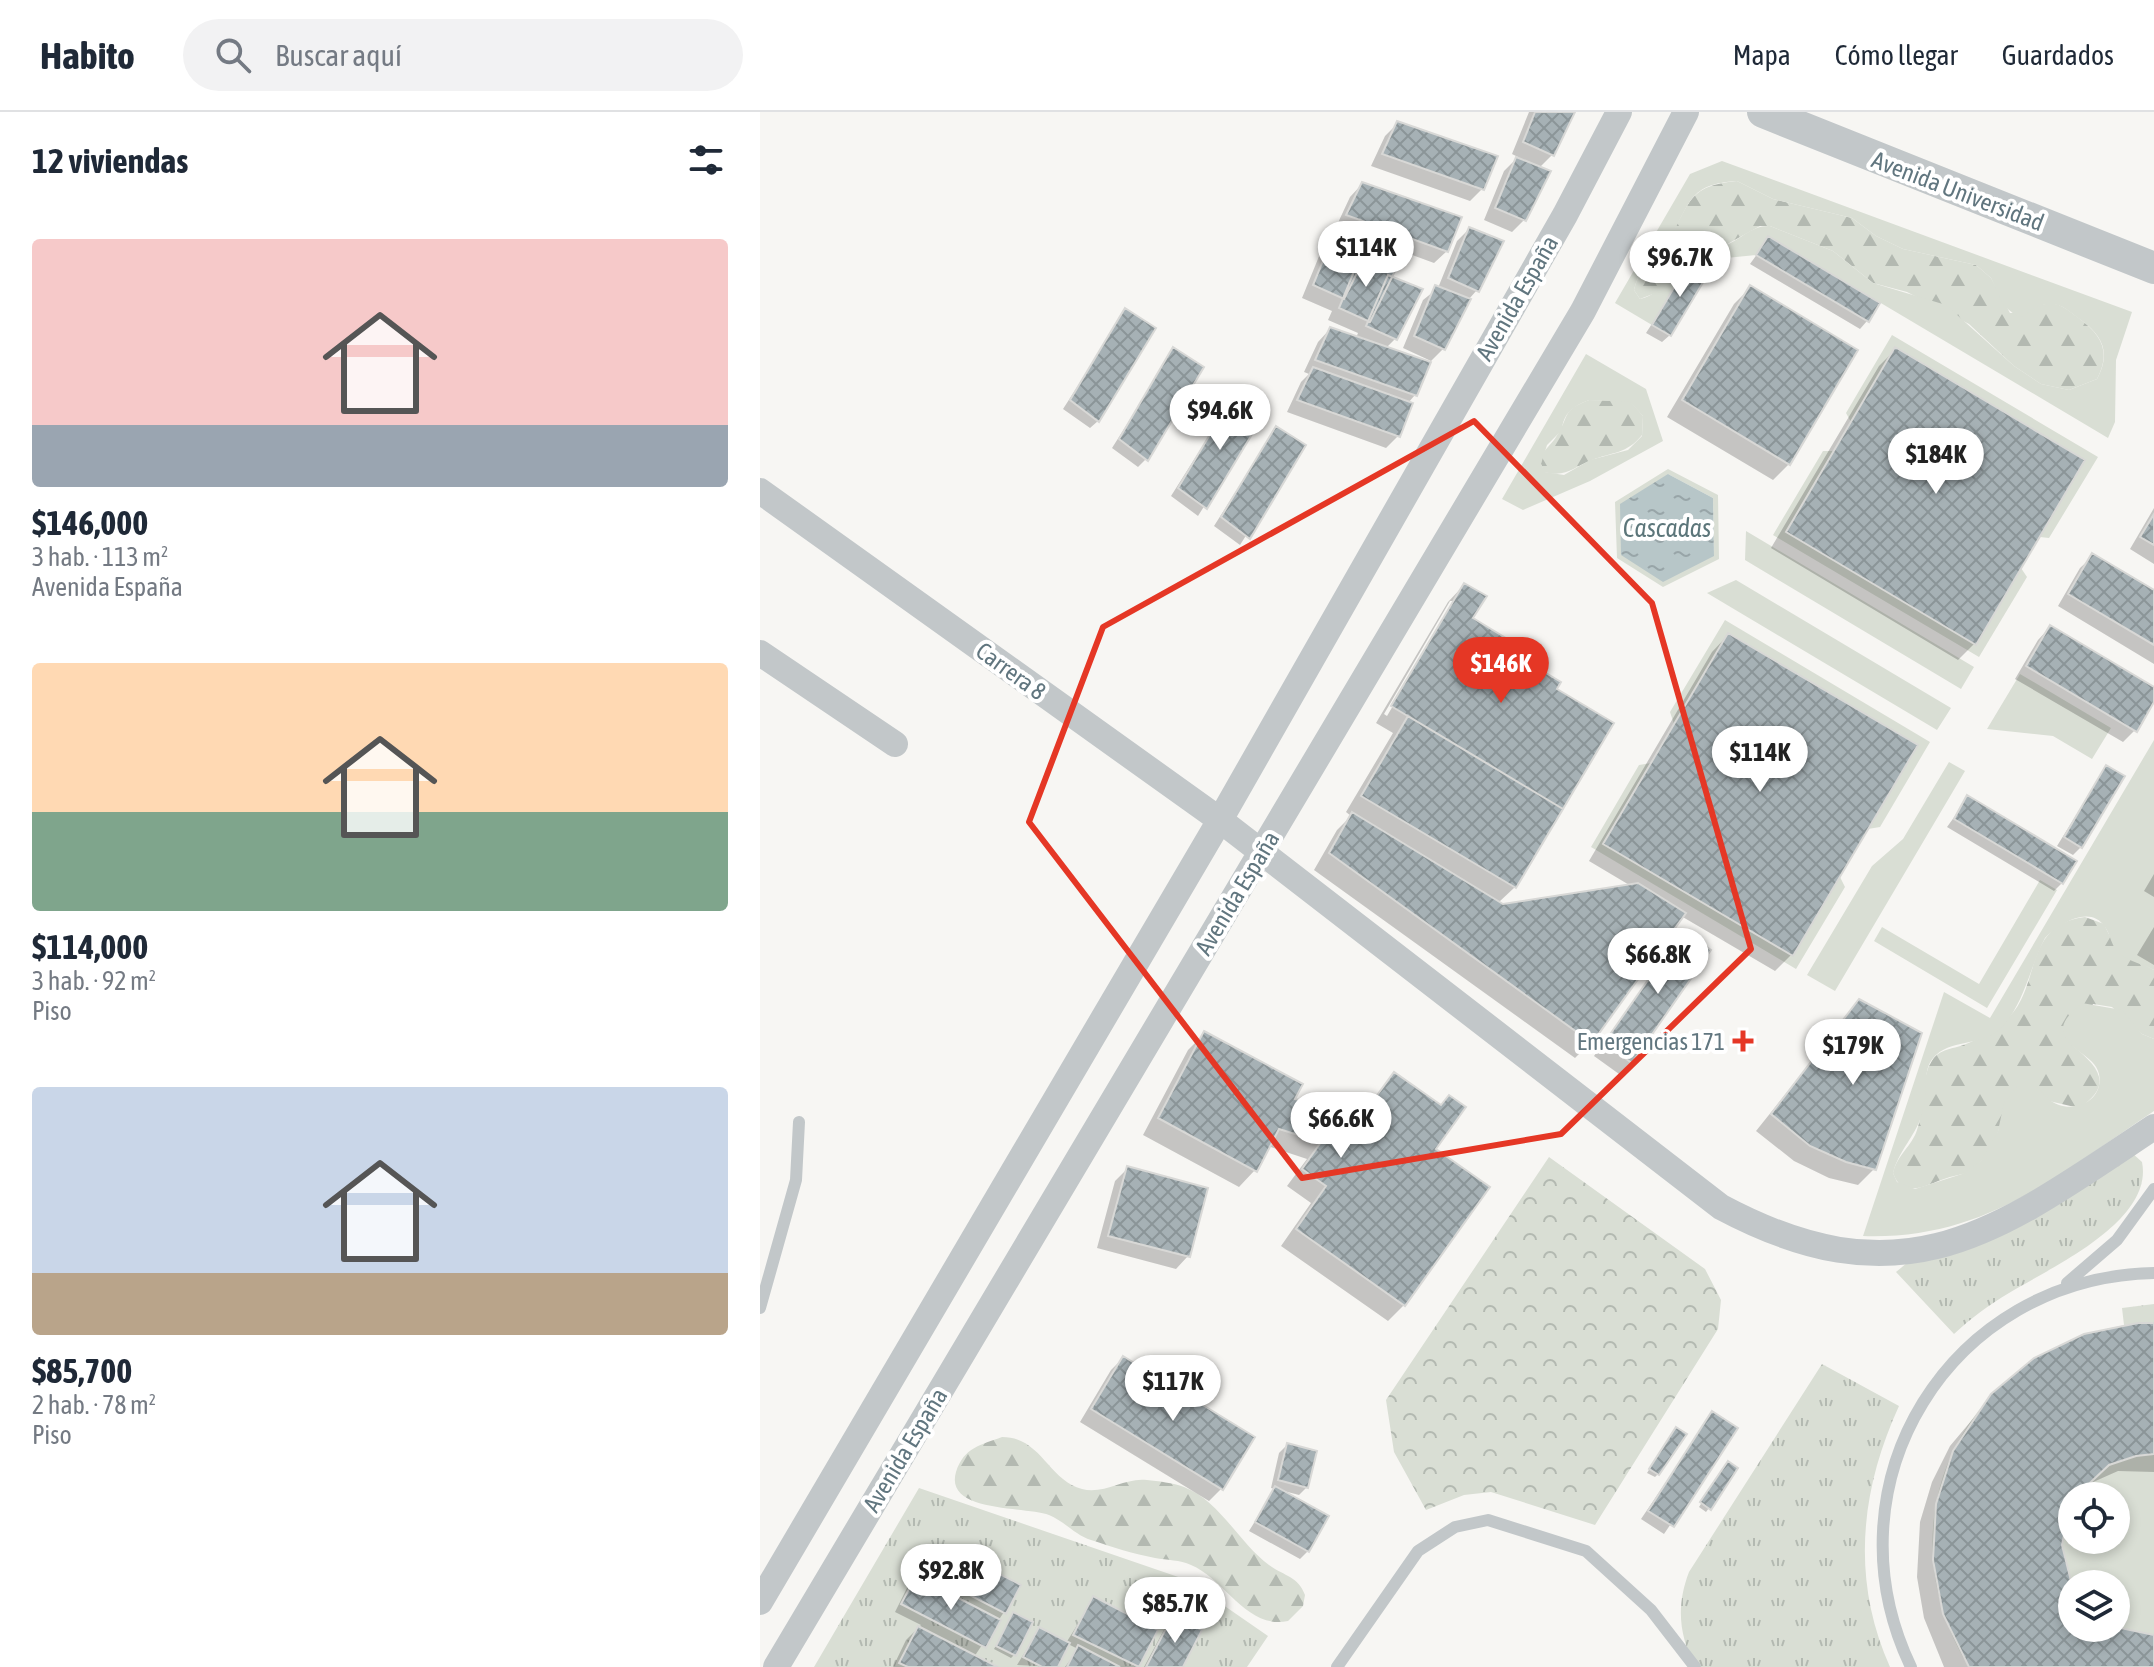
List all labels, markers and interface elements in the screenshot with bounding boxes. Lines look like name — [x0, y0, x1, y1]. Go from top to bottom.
search box — [183, 19, 743, 91]
icon: search — [211, 33, 255, 77]
text: Habito — [40, 34, 135, 77]
text: Buscar aquí — [275, 38, 402, 72]
text: Mapa — [1733, 39, 1791, 71]
text: Cómo llegar — [1835, 39, 1958, 71]
text: Guardados — [2002, 39, 2114, 71]
icon: filters — [684, 138, 728, 182]
text: 12 viviendas — [32, 141, 188, 180]
street label: Avenida Universidad — [1868, 146, 2048, 236]
pin: $114K — [1310, 221, 1422, 289]
street label: Avenida España — [1470, 231, 1564, 365]
pin: $96.7K — [1615, 231, 1745, 299]
text: $114K — [1336, 232, 1396, 262]
text: $96.7K — [1648, 242, 1712, 272]
icon: home — [308, 291, 452, 435]
pin: $94.6K — [1155, 384, 1285, 452]
text: $94.6K — [1188, 395, 1252, 425]
pin: $184K — [1880, 428, 1992, 496]
text: $184K — [1906, 439, 1966, 469]
text: $146,000 — [32, 503, 148, 542]
water label: Cascadas — [1623, 513, 1711, 543]
text: 3 hab. · 113 m² — [32, 542, 168, 572]
text: Avenida España — [32, 572, 183, 602]
street label: Carrera 8 — [971, 637, 1051, 705]
pin: $146K — [1445, 637, 1557, 705]
text: $146K — [1471, 648, 1531, 678]
icon: home — [308, 715, 452, 859]
pin: $114K — [1704, 726, 1816, 794]
text: $114K — [1730, 737, 1790, 767]
street label: Avenida España — [1190, 826, 1284, 960]
text: $114,000 — [32, 927, 148, 966]
pin: $66.8K — [1593, 928, 1723, 996]
text: $66.8K — [1626, 939, 1690, 969]
text: 3 hab. · 92 m² — [32, 966, 156, 996]
text: Piso — [32, 996, 72, 1026]
pin: $179K — [1797, 1019, 1909, 1087]
place label: Emergencias 171 — [1577, 1028, 1725, 1055]
marker: Emergencias 171 — [1732, 1030, 1754, 1052]
text: $179K — [1823, 1030, 1883, 1060]
pin: $66.6K — [1276, 1092, 1406, 1160]
text: $66.6K — [1309, 1103, 1373, 1133]
icon: home — [308, 1139, 452, 1283]
text: $85,700 — [32, 1351, 132, 1390]
pin: $117K — [1117, 1355, 1229, 1423]
text: $117K — [1143, 1366, 1203, 1396]
street label: Avenida España — [858, 1383, 952, 1517]
text: 2 hab. · 78 m² — [32, 1390, 156, 1420]
text: Piso — [32, 1420, 72, 1450]
map controls — [2058, 1482, 2130, 1642]
button: locate — [2058, 1482, 2130, 1554]
pin: $92.8K — [886, 1544, 1016, 1612]
text: $92.8K — [919, 1555, 983, 1585]
button: layers — [2058, 1570, 2130, 1642]
pin: $85.7K — [1110, 1577, 1240, 1645]
text: $85.7K — [1143, 1588, 1207, 1618]

